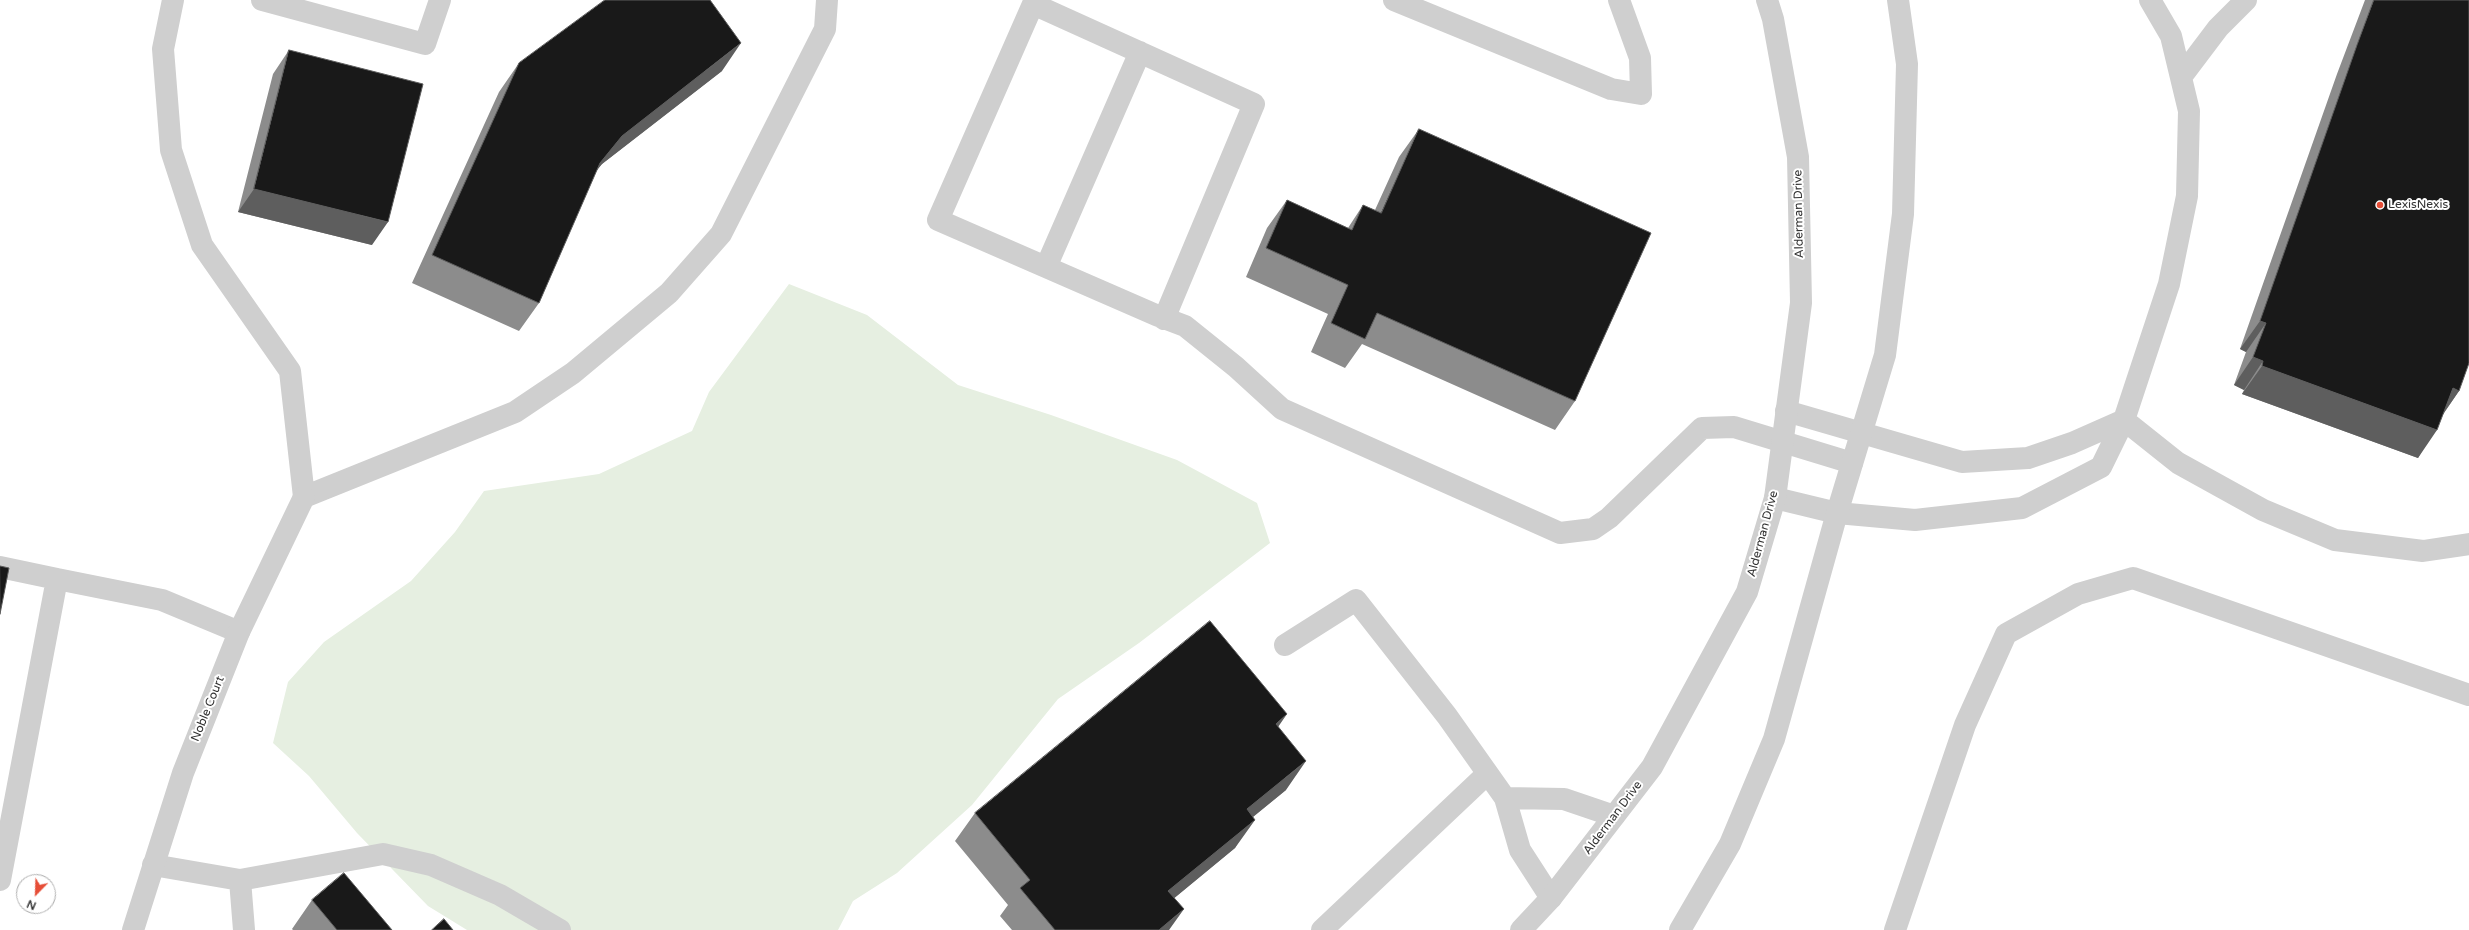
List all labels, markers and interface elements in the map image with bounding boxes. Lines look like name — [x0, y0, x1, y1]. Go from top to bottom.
street label: Alderman Drive — [1791, 170, 1807, 258]
place label: LexisNexis — [2388, 198, 2448, 212]
marker: LexisNexis — [2375, 200, 2385, 210]
street label: Alderman Drive — [1745, 489, 1781, 579]
street label: Noble Court — [188, 674, 228, 744]
street label: Alderman Drive — [1581, 778, 1645, 858]
north arrow — [16, 874, 56, 914]
text: N — [25, 897, 38, 912]

